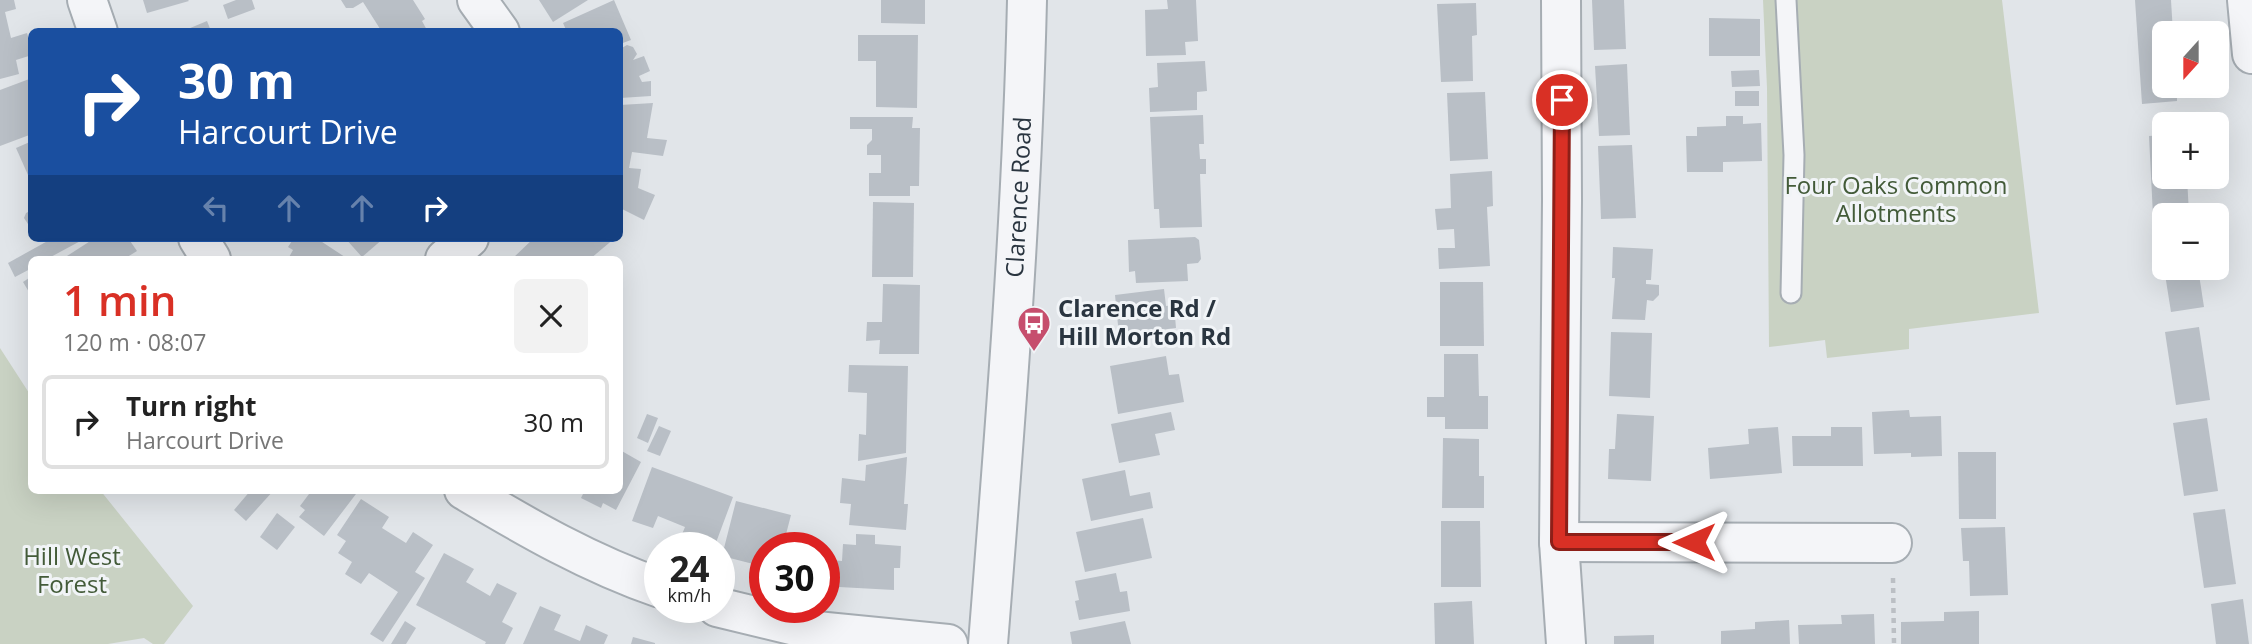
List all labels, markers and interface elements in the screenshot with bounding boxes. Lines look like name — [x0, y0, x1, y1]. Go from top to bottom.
north arrow — [2152, 21, 2230, 98]
map controls — [2152, 21, 2229, 280]
text: 30 m — [178, 47, 295, 113]
icon: right — [63, 56, 154, 147]
pin — [1532, 70, 1592, 130]
icon: arrive — [1543, 81, 1581, 119]
text: Harcourt Drive — [178, 110, 398, 153]
button: + — [2152, 112, 2229, 189]
street label: Clarence Road — [997, 116, 1038, 278]
park label: Four Oaks Common Allotments — [1784, 168, 2008, 229]
icon: left — [197, 189, 235, 227]
icon: ahead — [270, 189, 308, 227]
icon: ahead — [343, 189, 381, 227]
icon: right — [416, 189, 454, 227]
button: − — [2152, 203, 2229, 280]
text: 1 min — [63, 271, 176, 328]
button: close — [514, 279, 588, 353]
place label: Clarence Rd / Hill Morton Rd — [1058, 291, 1231, 352]
bus stop icon: Clarence Rd / Hill Morton Rd — [1015, 304, 1053, 353]
text: 120 m · 08:07 — [63, 326, 206, 358]
text: Turn right — [126, 388, 257, 424]
icon: right — [67, 403, 105, 441]
text: 30 m — [523, 404, 584, 440]
text: Harcourt Drive — [126, 424, 284, 456]
position arrow — [1657, 505, 1731, 579]
speed limit sign: 30 — [749, 532, 840, 623]
park label: Hill West Forest — [23, 539, 121, 600]
text: 24 — [669, 545, 710, 592]
text: km/h — [668, 583, 711, 607]

